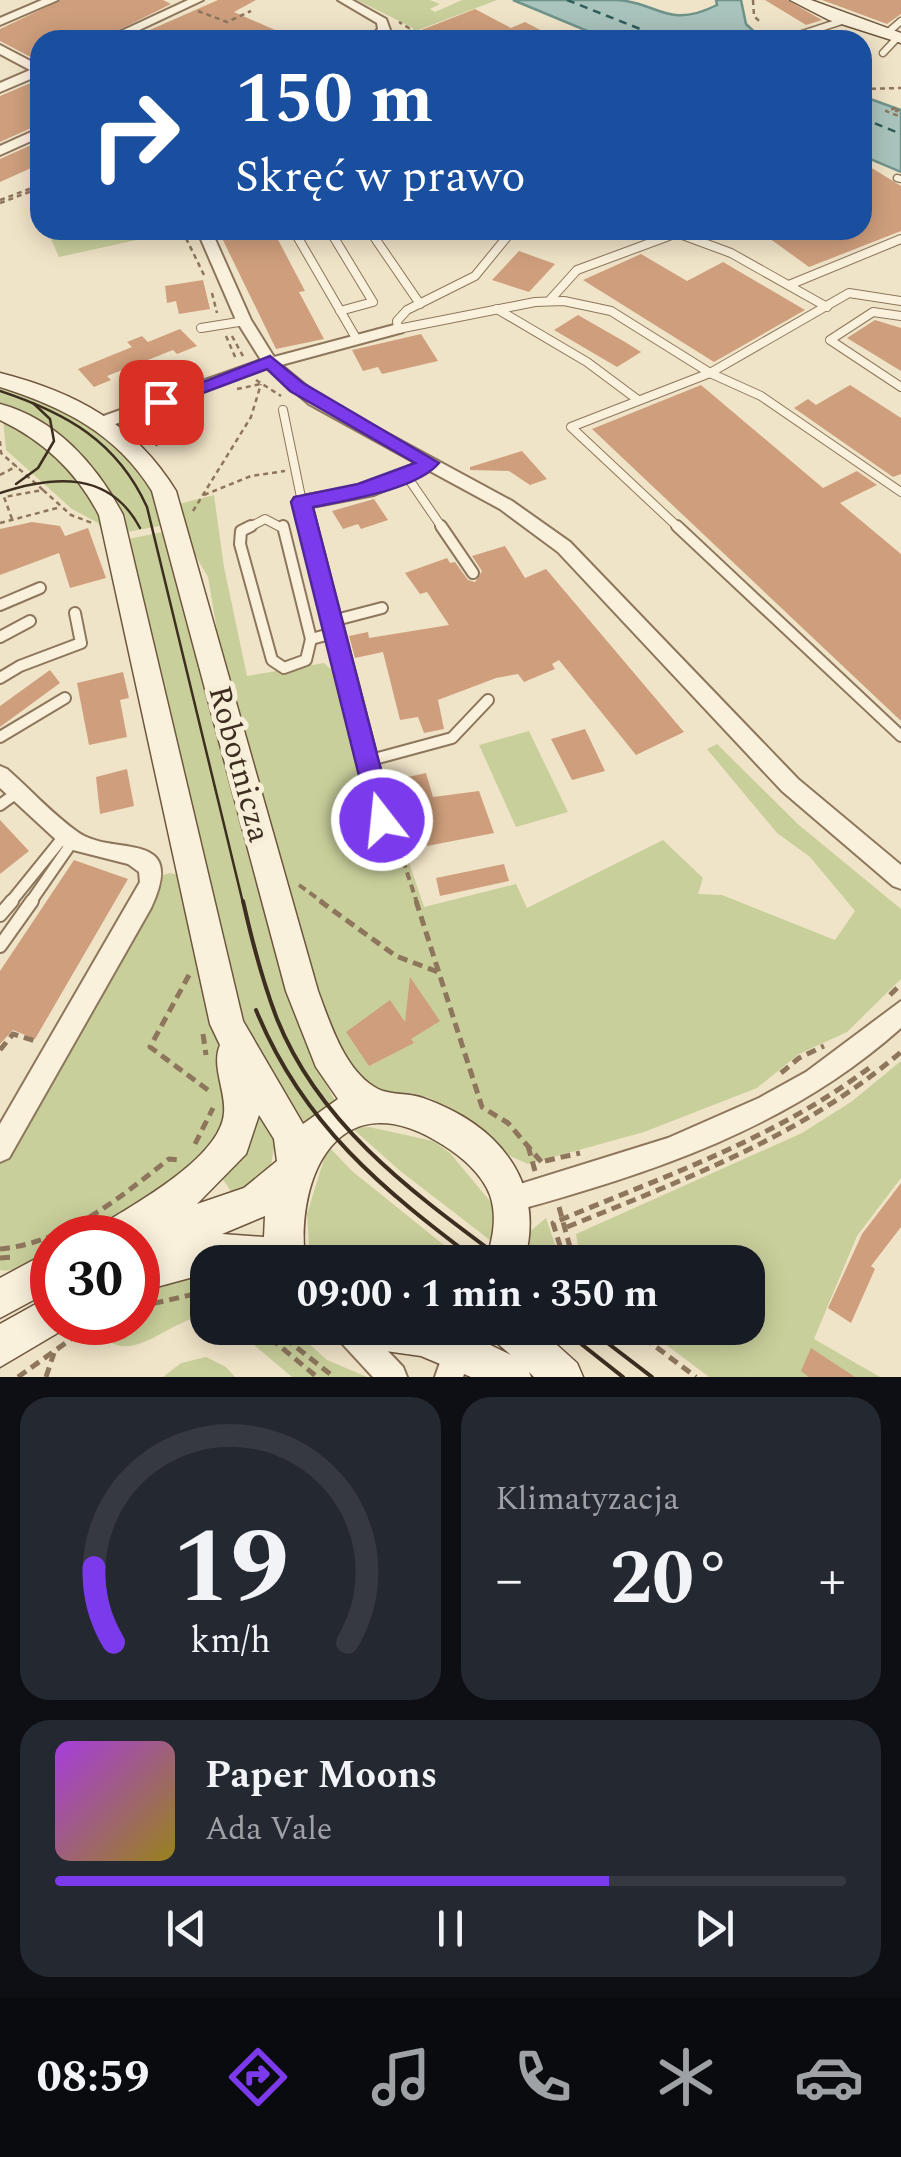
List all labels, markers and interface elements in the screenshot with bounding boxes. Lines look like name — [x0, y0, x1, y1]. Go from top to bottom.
text: 150 m — [235, 47, 433, 153]
icon: right — [70, 70, 200, 200]
text: Skręć w prawo — [235, 143, 526, 212]
pin — [119, 360, 204, 445]
icon: arrive — [134, 375, 189, 430]
street label: Robotnicza — [195, 680, 283, 848]
position arrow — [330, 768, 434, 872]
speed limit sign: 30 — [30, 1215, 160, 1345]
text: 09:00 · 1 min · 350 m — [297, 1266, 658, 1324]
text: Klimatyzacja — [496, 1475, 679, 1524]
text: 19 — [172, 1490, 289, 1648]
text: 20° — [610, 1523, 732, 1637]
text: − — [496, 1539, 523, 1622]
text: + — [818, 1539, 846, 1622]
text: km/h — [190, 1614, 270, 1669]
text: Paper Moons — [205, 1747, 437, 1805]
text: Ada Vale — [205, 1805, 332, 1854]
icon: previous — [159, 1901, 214, 1956]
icon: pause — [423, 1901, 478, 1956]
icon: next — [687, 1901, 742, 1956]
icon: directions — [223, 2042, 293, 2112]
icon: music — [366, 2042, 436, 2112]
icon: phone — [508, 2042, 578, 2112]
icon: climate — [651, 2042, 721, 2112]
icon: car — [794, 2042, 864, 2112]
text: 08:59 — [36, 2043, 150, 2112]

